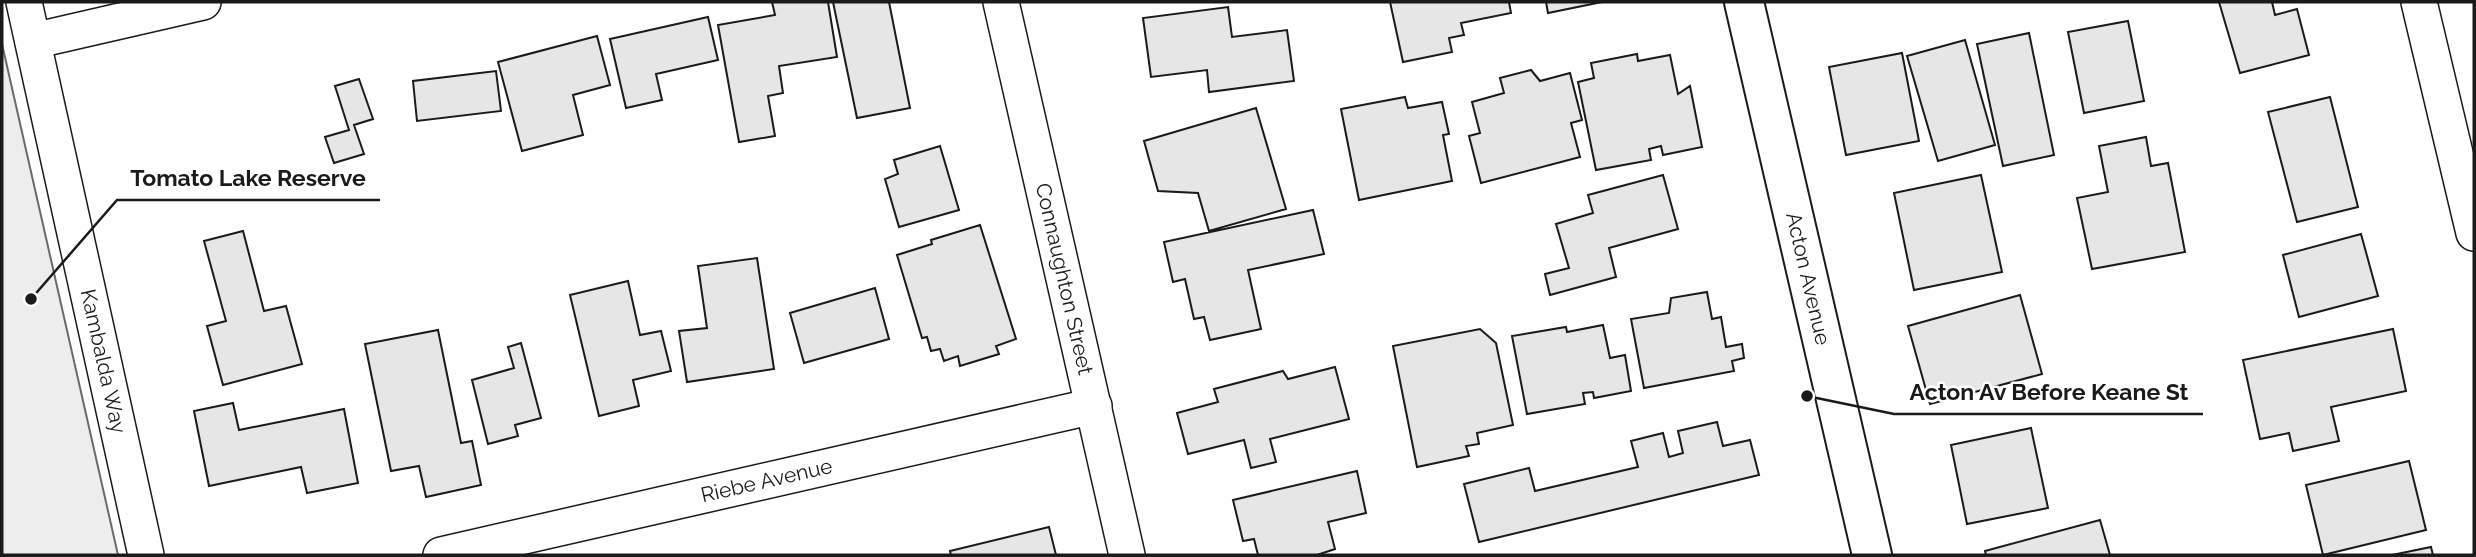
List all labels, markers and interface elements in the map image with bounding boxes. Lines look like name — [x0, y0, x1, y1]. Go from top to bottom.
callout: Tomato Lake Reserve — [117, 156, 380, 200]
text: Tomato Lake Reserve — [130, 164, 366, 191]
street label: Connaughton Street — [1031, 181, 1099, 377]
street label: Acton Avenue — [1781, 210, 1836, 347]
street label: Kambalda Way — [76, 287, 132, 436]
callout: Acton Av Before Keane St — [1894, 370, 2203, 414]
text: Acton Av Before Keane St — [1910, 378, 2189, 405]
street label: Riebe Avenue — [698, 453, 835, 507]

